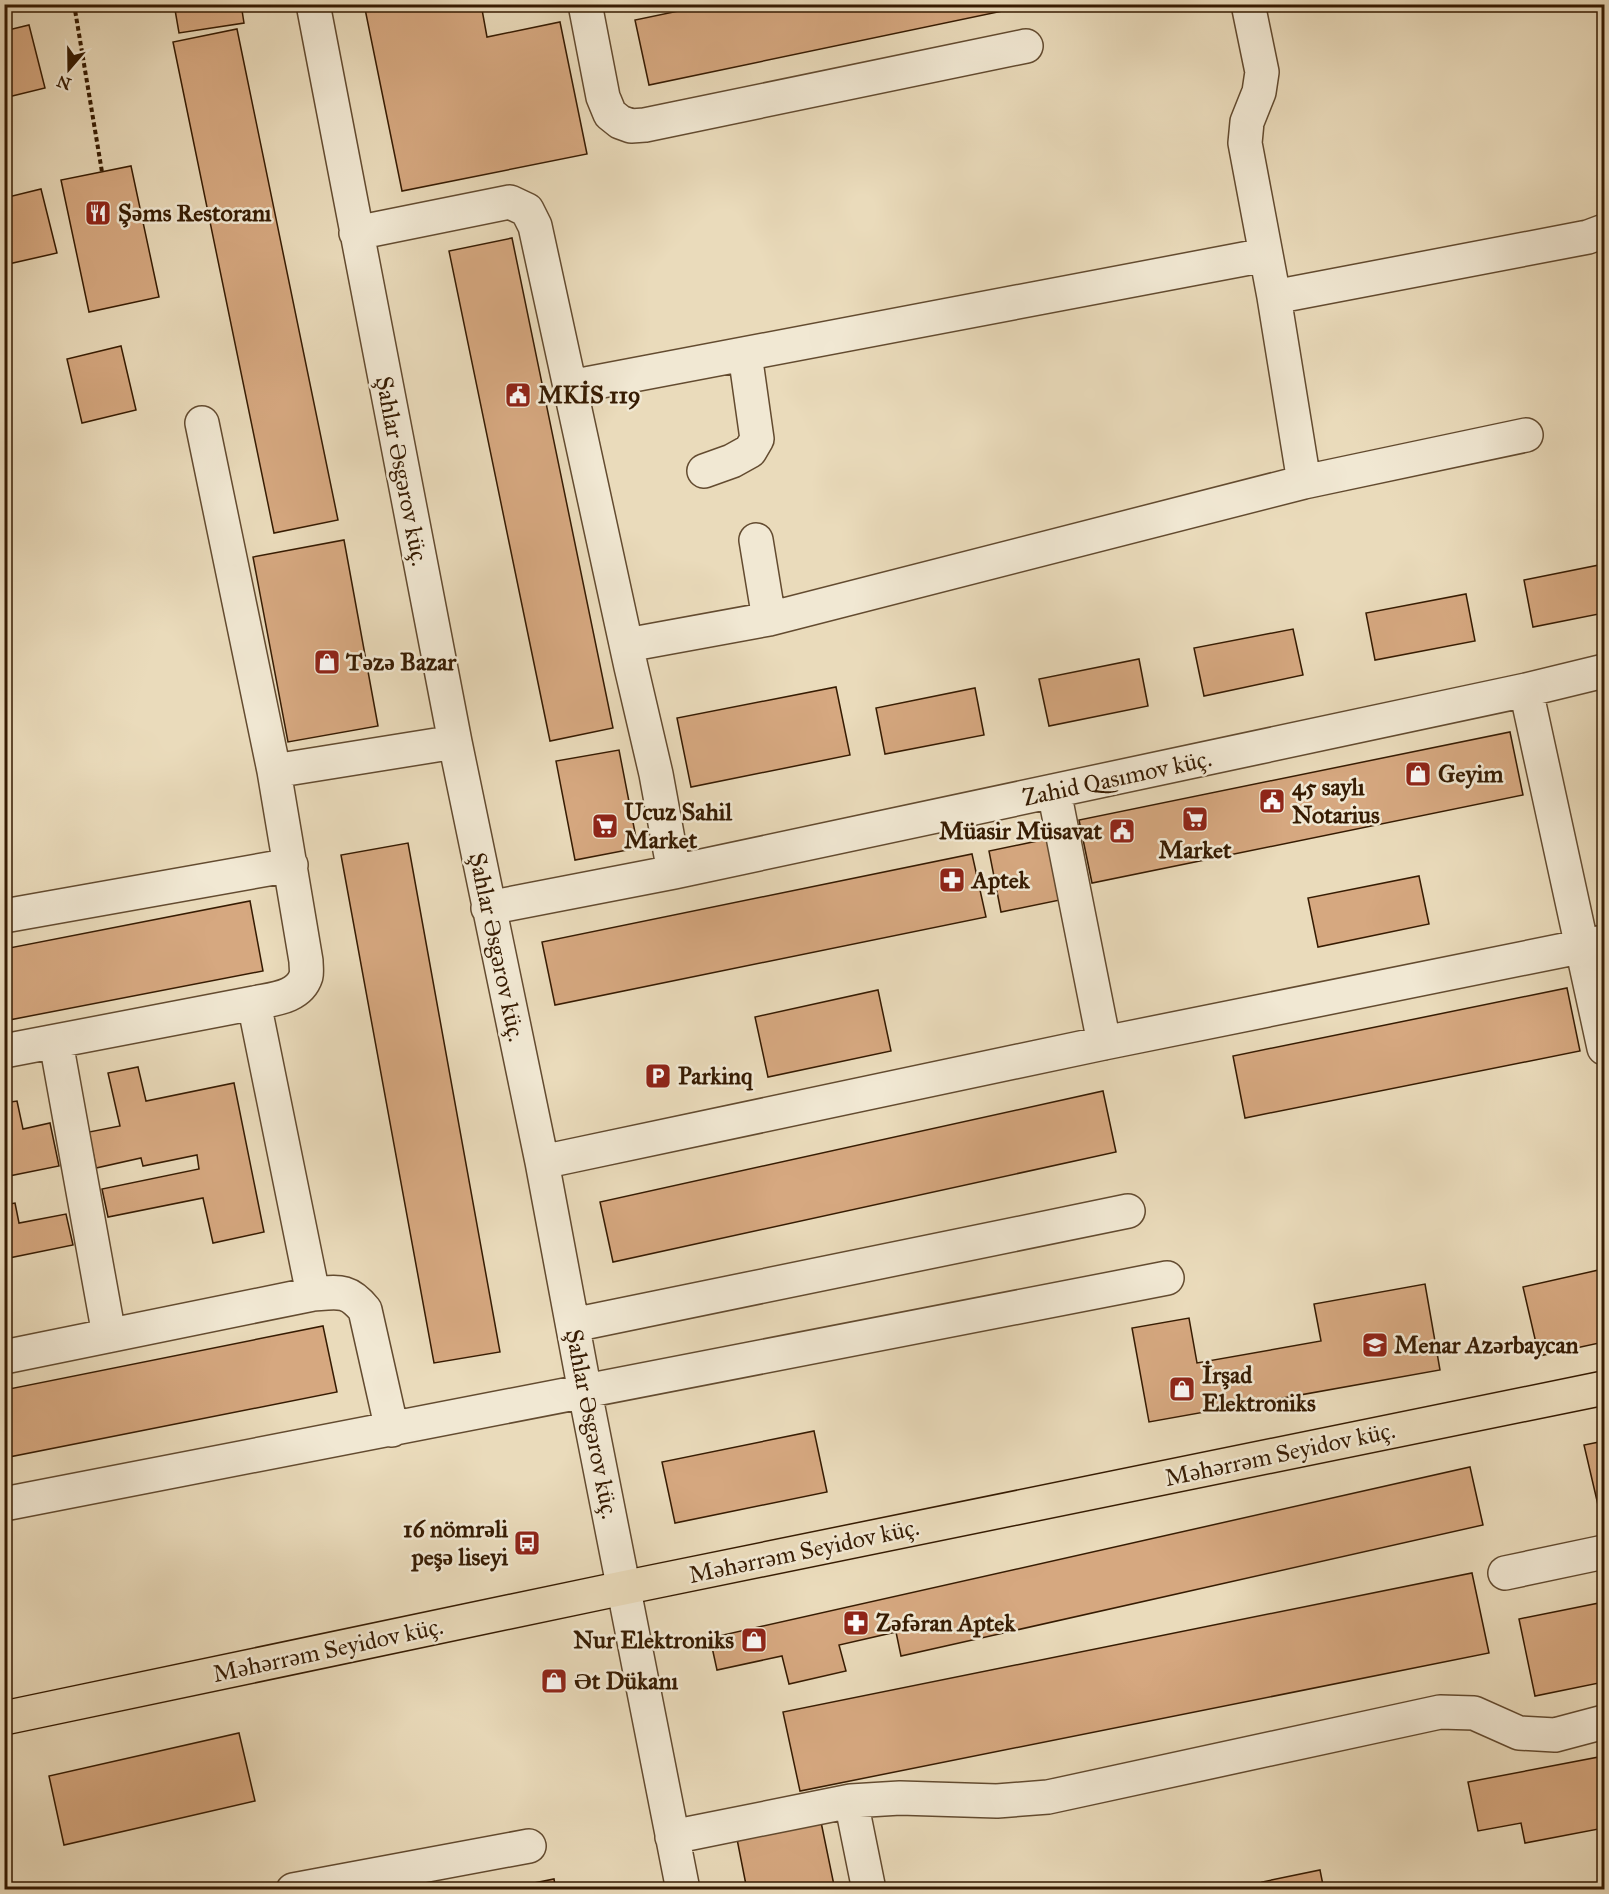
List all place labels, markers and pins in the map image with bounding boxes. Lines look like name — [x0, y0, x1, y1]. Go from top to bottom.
restaurant icon: Şəms Restoranı — [83, 198, 113, 228]
place label: Şəms Restoranı — [118, 198, 272, 228]
public building icon: MKİS 119 — [503, 380, 533, 410]
place label: MKİS 119 — [538, 380, 641, 410]
shop icon: Təzə Bazar — [312, 647, 342, 677]
place label: Təzə Bazar — [345, 647, 457, 677]
shop icon: Geyim — [1403, 759, 1433, 789]
place label: Geyim — [1438, 759, 1504, 789]
place label: 45 saylı Notarius — [1292, 772, 1380, 830]
public building icon: 45 saylı Notarius — [1257, 786, 1287, 816]
place label: Ucuz Sahil Market — [624, 797, 732, 855]
supermarket icon: Market — [1180, 804, 1210, 834]
supermarket icon: Ucuz Sahil Market — [590, 811, 620, 841]
place label: Müasir Müsavat — [939, 816, 1103, 846]
public building icon: Müasir Müsavat — [1107, 816, 1137, 846]
place label: Market — [1158, 835, 1232, 865]
pharmacy icon: Aptek — [937, 865, 967, 895]
place label: Aptek — [970, 865, 1031, 895]
parking icon: Parkinq — [643, 1061, 673, 1091]
place label: Parkinq — [678, 1061, 754, 1091]
school or university icon: Menar Azərbaycan — [1360, 1330, 1390, 1360]
place label: Menar Azərbaycan — [1394, 1330, 1579, 1360]
place label: İrşad Elektroniks — [1202, 1360, 1316, 1418]
shop icon: İrşad Elektroniks — [1167, 1374, 1197, 1404]
place label: 16 nömrəli peşə liseyi — [403, 1514, 508, 1572]
bus stop icon: 16 nömrəli peşə liseyi — [512, 1528, 542, 1558]
pharmacy icon: Zəfəran Aptek — [841, 1608, 871, 1638]
place label: Zəfəran Aptek — [876, 1608, 1016, 1638]
place label: Nur Elektroniks — [573, 1625, 734, 1655]
shop icon: Nur Elektroniks — [739, 1625, 769, 1655]
shop icon: Ət Dükanı — [539, 1666, 569, 1696]
place label: Ət Dükanı — [574, 1666, 678, 1696]

